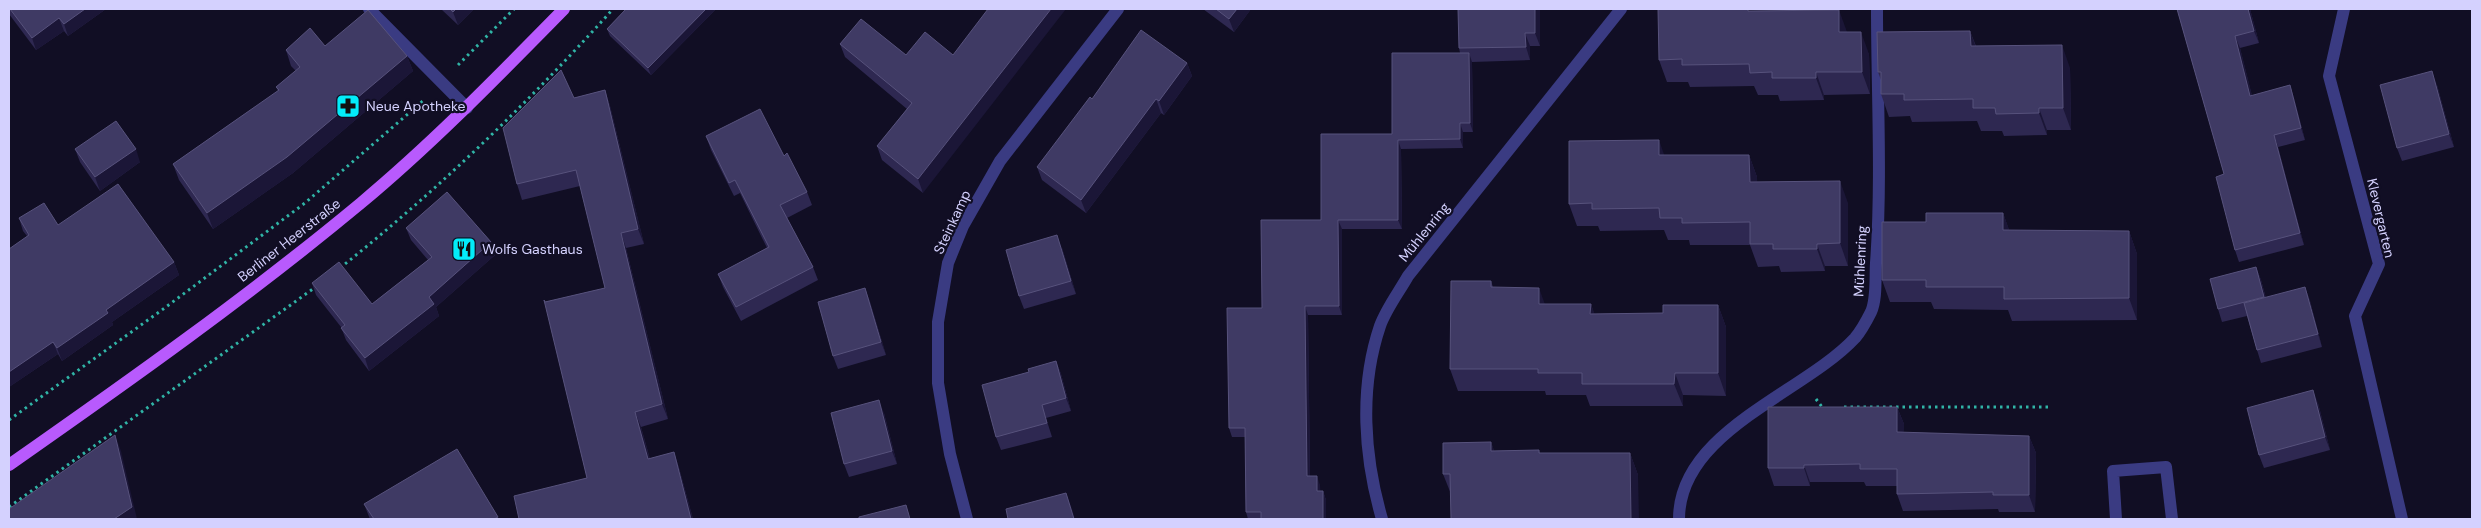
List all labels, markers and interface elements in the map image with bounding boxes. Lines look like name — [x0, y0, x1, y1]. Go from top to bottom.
pharmacy icon: Neue Apotheke — [335, 93, 361, 119]
place label: Neue Apotheke — [366, 97, 465, 115]
street label: Klevergarten — [2363, 177, 2399, 259]
street label: Steinkamp — [929, 187, 975, 257]
street label: Berliner Heerstraße — [234, 194, 344, 286]
street label: Mühlenring — [1395, 198, 1454, 265]
street label: Mühlenring — [1849, 225, 1871, 297]
restaurant icon: Wolfs Gasthaus — [451, 236, 477, 262]
place label: Wolfs Gasthaus — [482, 240, 583, 258]

